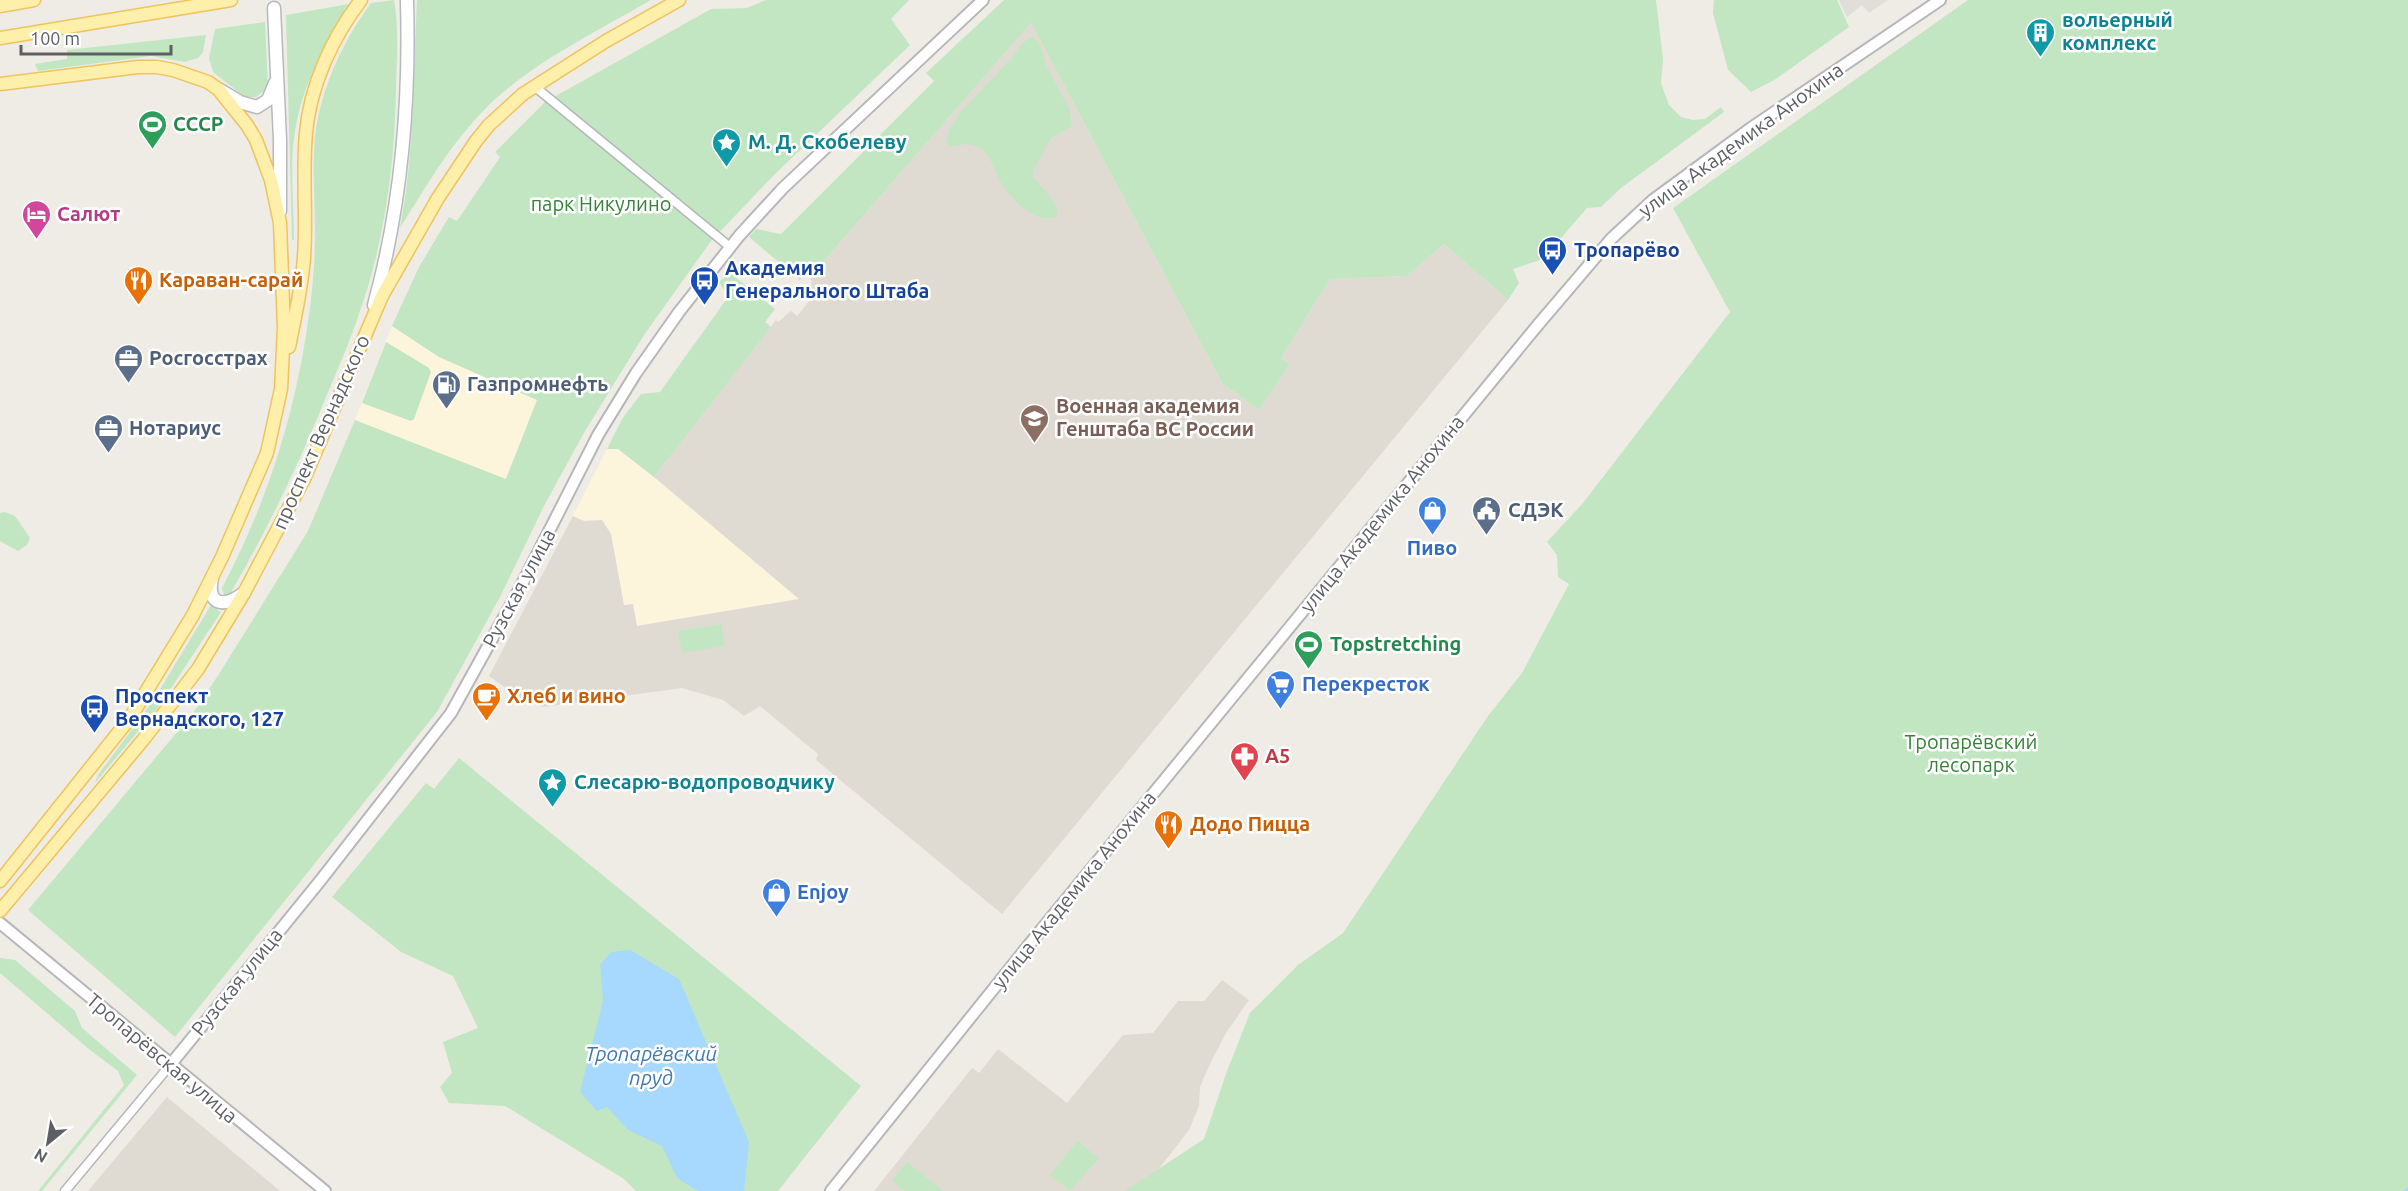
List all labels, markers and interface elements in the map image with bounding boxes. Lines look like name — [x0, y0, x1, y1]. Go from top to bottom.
place label: вольерный комплекс — [2062, 8, 2173, 54]
building icon: вольерный комплекс — [2025, 16, 2057, 58]
scale bar — [21, 18, 171, 56]
text: 100 m — [30, 28, 80, 48]
street label: улица Академика Анохина — [1634, 58, 1847, 222]
sports icon: СССР — [136, 108, 168, 150]
place label: СССР — [173, 112, 223, 135]
place icon: М. Д. Скобелеву — [711, 126, 743, 168]
place label: М. Д. Скобелеву — [748, 130, 907, 153]
park label: парк Никулино — [531, 192, 671, 215]
hotel icon: Салют — [20, 198, 52, 240]
place label: Салют — [57, 202, 120, 225]
bus stop icon: Тропарёво — [1537, 234, 1569, 276]
place label: Тропарёво — [1574, 238, 1680, 261]
place label: Академия Генерального Штаба — [725, 256, 929, 302]
restaurant icon: Караван-сарай — [122, 264, 154, 306]
bus stop icon: Академия Генерального Штаба — [688, 264, 720, 306]
place label: Караван-сарай — [159, 268, 303, 291]
street label: проспект Вернадского — [267, 331, 374, 533]
office icon: Росгосстрах — [112, 342, 144, 384]
place label: Росгосстрах — [149, 346, 268, 369]
fuel station icon: Газпромнефть — [430, 368, 462, 410]
place label: Газпромнефть — [467, 372, 608, 395]
place label: Военная академия Генштаба ВС России — [1056, 394, 1254, 440]
school or university icon: Военная академия Генштаба ВС России — [1019, 402, 1051, 444]
street label: улица Академика Анохина — [1295, 410, 1468, 617]
office icon: Нотариус — [92, 412, 124, 454]
place label: Нотариус — [129, 416, 221, 439]
shop icon: Пиво — [1416, 494, 1448, 536]
public building icon: СДЭК — [1471, 494, 1503, 536]
place label: СДЭК — [1508, 498, 1564, 521]
street label: Рузская улица — [478, 524, 560, 651]
place label: Пиво — [1407, 536, 1457, 559]
sports icon: Topstretching — [1293, 628, 1325, 670]
place label: Topstretching — [1330, 632, 1461, 655]
supermarket icon: Перекресток — [1265, 668, 1297, 710]
place label: Перекресток — [1302, 672, 1430, 695]
cafe icon: Хлеб и вино — [470, 680, 502, 722]
place label: Проспект Вернадского, 127 — [115, 684, 284, 730]
place label: Хлеб и вино — [507, 684, 626, 707]
bus stop icon: Проспект Вернадского, 127 — [78, 692, 110, 734]
park label: Тропарёвский лесопарк — [1905, 730, 2037, 776]
pharmacy icon: А5 — [1228, 740, 1260, 782]
place label: А5 — [1265, 744, 1290, 767]
place icon: Слесарю-водопроводчику — [537, 766, 569, 808]
place label: Слесарю-водопроводчику — [574, 770, 835, 793]
street label: улица Академика Анохина — [987, 786, 1160, 993]
restaurant icon: Додо Пицца — [1153, 808, 1185, 850]
place label: Додо Пицца — [1190, 812, 1310, 835]
shop icon: Enjoy — [760, 876, 792, 918]
place label: Enjoy — [797, 880, 849, 903]
street label: Рузская улица — [186, 923, 287, 1040]
street label: Тропарёвская улица — [82, 988, 242, 1127]
water label: Тропарёвский пруд — [585, 1041, 717, 1089]
north arrow — [18, 1113, 78, 1173]
text: N — [31, 1145, 50, 1167]

